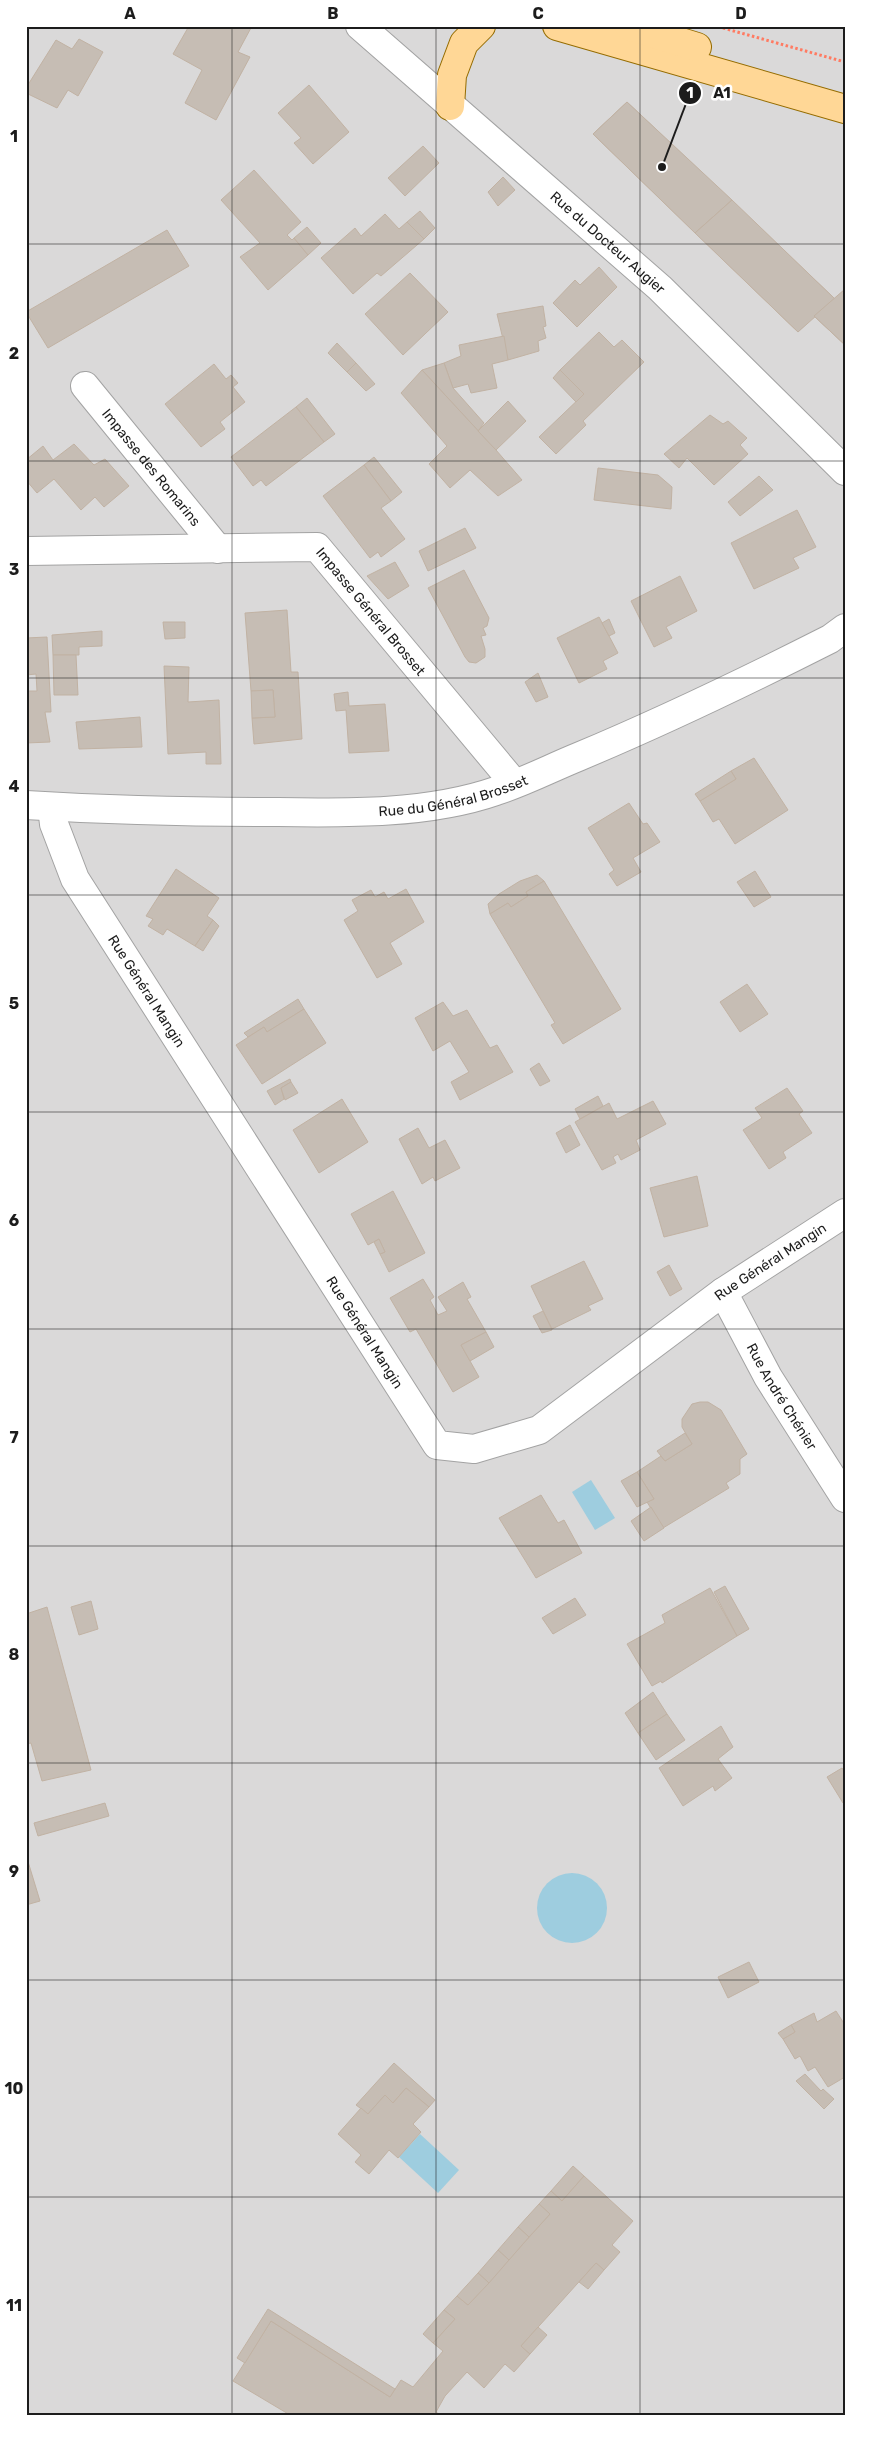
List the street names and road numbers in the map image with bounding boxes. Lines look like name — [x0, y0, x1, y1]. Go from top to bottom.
street label: Rue du Docteur Augier — [547, 188, 669, 297]
street label: Impasse des Romarins — [99, 405, 204, 529]
street label: Impasse Général Brosset — [313, 544, 429, 679]
street label: Rue du Général Brosset — [378, 771, 531, 820]
street label: Rue Général Mangin — [104, 932, 189, 1050]
street label: Rue Général Mangin — [711, 1219, 829, 1304]
street label: Rue Général Mangin — [323, 1273, 407, 1392]
street label: Rue André Chénier — [743, 1340, 821, 1454]

